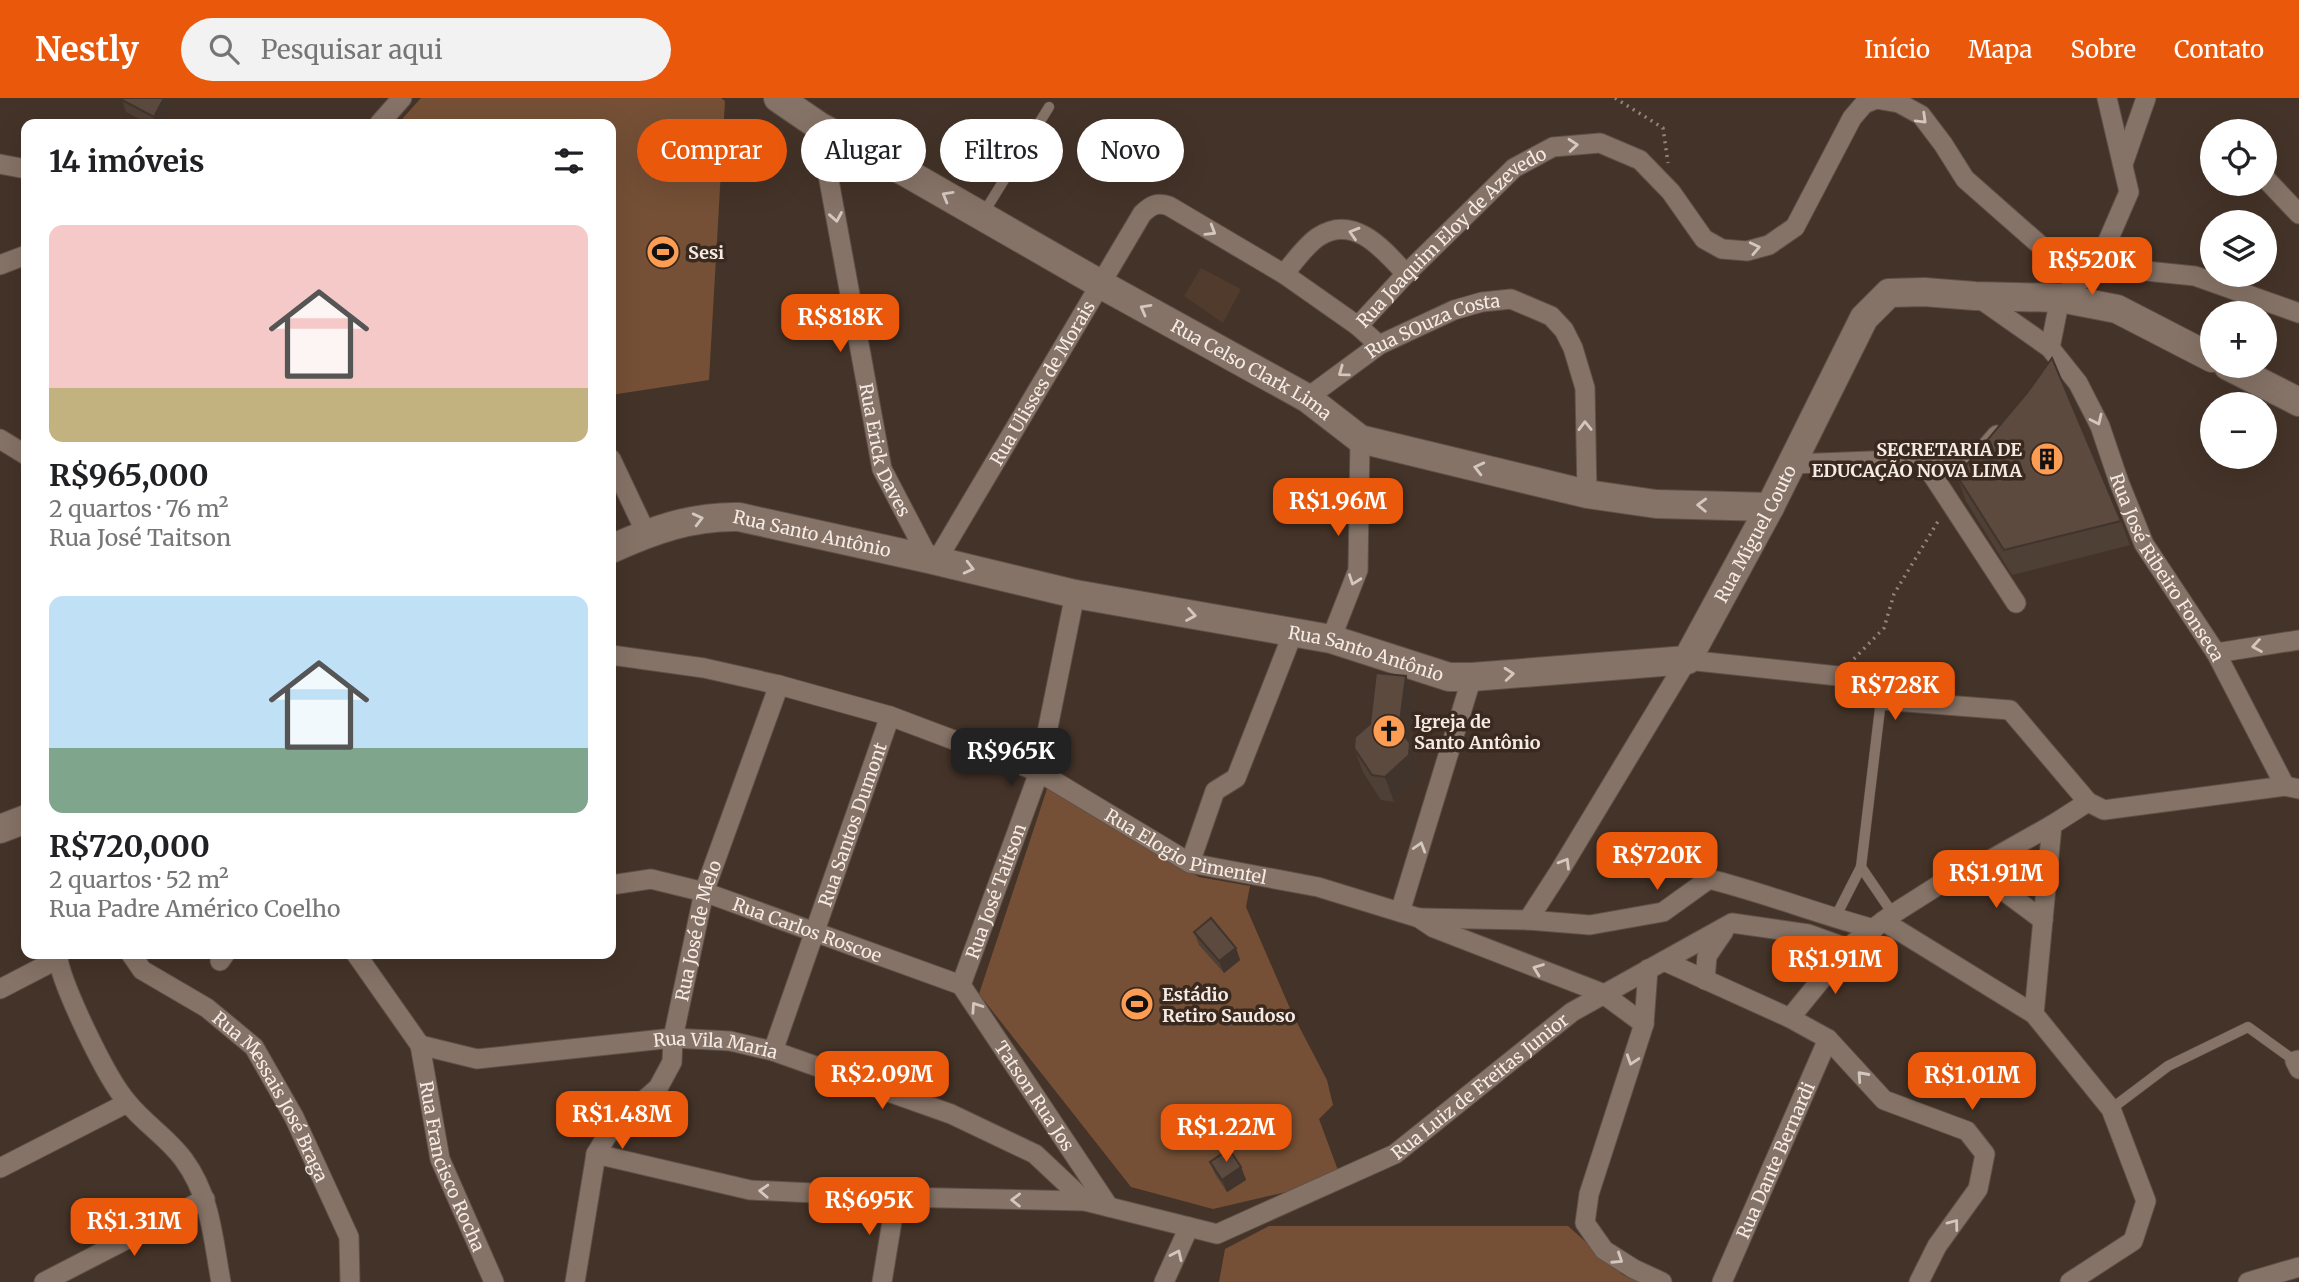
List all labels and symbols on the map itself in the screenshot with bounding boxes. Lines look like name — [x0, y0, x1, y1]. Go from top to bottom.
one-way arrow — [1913, 111, 1926, 124]
one-way arrow — [1567, 138, 1578, 153]
street label: Rua Joaquim Eloy de Azevedo — [1351, 141, 1550, 332]
one-way arrow — [942, 191, 955, 204]
one-way arrow — [828, 211, 843, 223]
one-way arrow — [1203, 222, 1216, 235]
one-way arrow — [1349, 227, 1361, 241]
sports icon: Sesi — [644, 233, 682, 271]
pin: R$520K — [2035, 238, 2149, 297]
place label: Sesi — [688, 241, 724, 264]
one-way arrow — [1749, 242, 1761, 257]
street label: Rua SOuza Costa — [1360, 289, 1501, 363]
pin: R$818K — [783, 294, 897, 354]
street label: Rua Ulisses de Morais — [984, 296, 1100, 469]
one-way arrow — [1139, 303, 1152, 317]
street label: Rua Celso Clark Lima — [1167, 314, 1337, 425]
one-way arrow — [1338, 364, 1351, 376]
street label: Rua Erick Daves — [855, 381, 916, 520]
one-way arrow — [2088, 413, 2102, 425]
one-way arrow — [1578, 420, 1593, 431]
place label: SECRETARIA DE EDUCAÇÃO NOVA LIMA — [1811, 438, 2022, 482]
building icon: SECRETARIA DE EDUCAÇÃO NOVA LIMA — [2028, 440, 2066, 478]
street label: Rua Miguel Couto — [1709, 461, 1801, 606]
one-way arrow — [1473, 462, 1485, 476]
street label: Rua José Ribeiro Fonseca — [2105, 470, 2230, 666]
pin: R$1.96M — [1273, 478, 1403, 538]
one-way arrow — [1697, 498, 1708, 513]
street label: Rua Santo Antônio — [731, 505, 893, 562]
one-way arrow — [692, 513, 704, 527]
one-way arrow — [963, 560, 975, 574]
one-way arrow — [1348, 573, 1362, 586]
one-way arrow — [1185, 607, 1197, 622]
street label: Rua Santo Antônio — [1286, 620, 1447, 686]
one-way arrow — [2251, 639, 2263, 654]
pin: R$728K — [1838, 662, 1952, 722]
one-way arrow — [1504, 667, 1515, 682]
place label: Igreja de Santo Antônio — [1414, 710, 1541, 754]
church icon: Igreja de Santo Antônio — [1370, 712, 1408, 750]
pin: R$965K — [954, 728, 1068, 788]
street label: Rua Santos Dumont — [813, 739, 891, 909]
street label: Rua Elogio Pimentel — [1101, 803, 1269, 889]
street label: Rua José Taitson — [960, 820, 1031, 962]
pin: R$720K — [1600, 832, 1714, 892]
one-way arrow — [1411, 841, 1426, 853]
pin: R$1.91M — [1931, 850, 2061, 910]
street label: Rua José de Melo — [670, 857, 726, 1003]
one-way arrow — [1557, 857, 1570, 870]
street label: Rua Carlos Roscoe — [730, 892, 885, 967]
pin: R$1.91M — [1770, 936, 1900, 996]
one-way arrow — [1533, 963, 1545, 977]
place label: Estádio Retiro Saudoso — [1162, 983, 1296, 1027]
sports icon: Estádio Retiro Saudoso — [1118, 985, 1156, 1023]
one-way arrow — [972, 1002, 985, 1015]
street label: Rua Messais José Braga — [208, 1006, 334, 1186]
street label: Rua Luiz de Freitas Junior — [1386, 1008, 1573, 1164]
street label: Rua Vila Maria — [652, 1026, 780, 1063]
street label: Tatson Rua Jos — [990, 1036, 1080, 1155]
pin: R$2.09M — [817, 1052, 947, 1111]
pin: R$1.01M — [1907, 1052, 2037, 1112]
one-way arrow — [1626, 1054, 1641, 1066]
one-way arrow — [1858, 1071, 1870, 1084]
street label: Rua Dante Bernardi — [1731, 1078, 1820, 1242]
street label: Rua Francisco Rocha — [415, 1079, 491, 1255]
pin: R$1.48M — [557, 1091, 687, 1151]
pin: R$1.22M — [1161, 1104, 1291, 1164]
pin: R$695K — [812, 1178, 926, 1237]
one-way arrow — [759, 1183, 770, 1198]
one-way arrow — [1011, 1192, 1022, 1207]
pin: R$1.31M — [69, 1198, 199, 1258]
one-way arrow — [1945, 1219, 1958, 1231]
one-way arrow — [1169, 1250, 1183, 1262]
one-way arrow — [1610, 1250, 1623, 1263]

